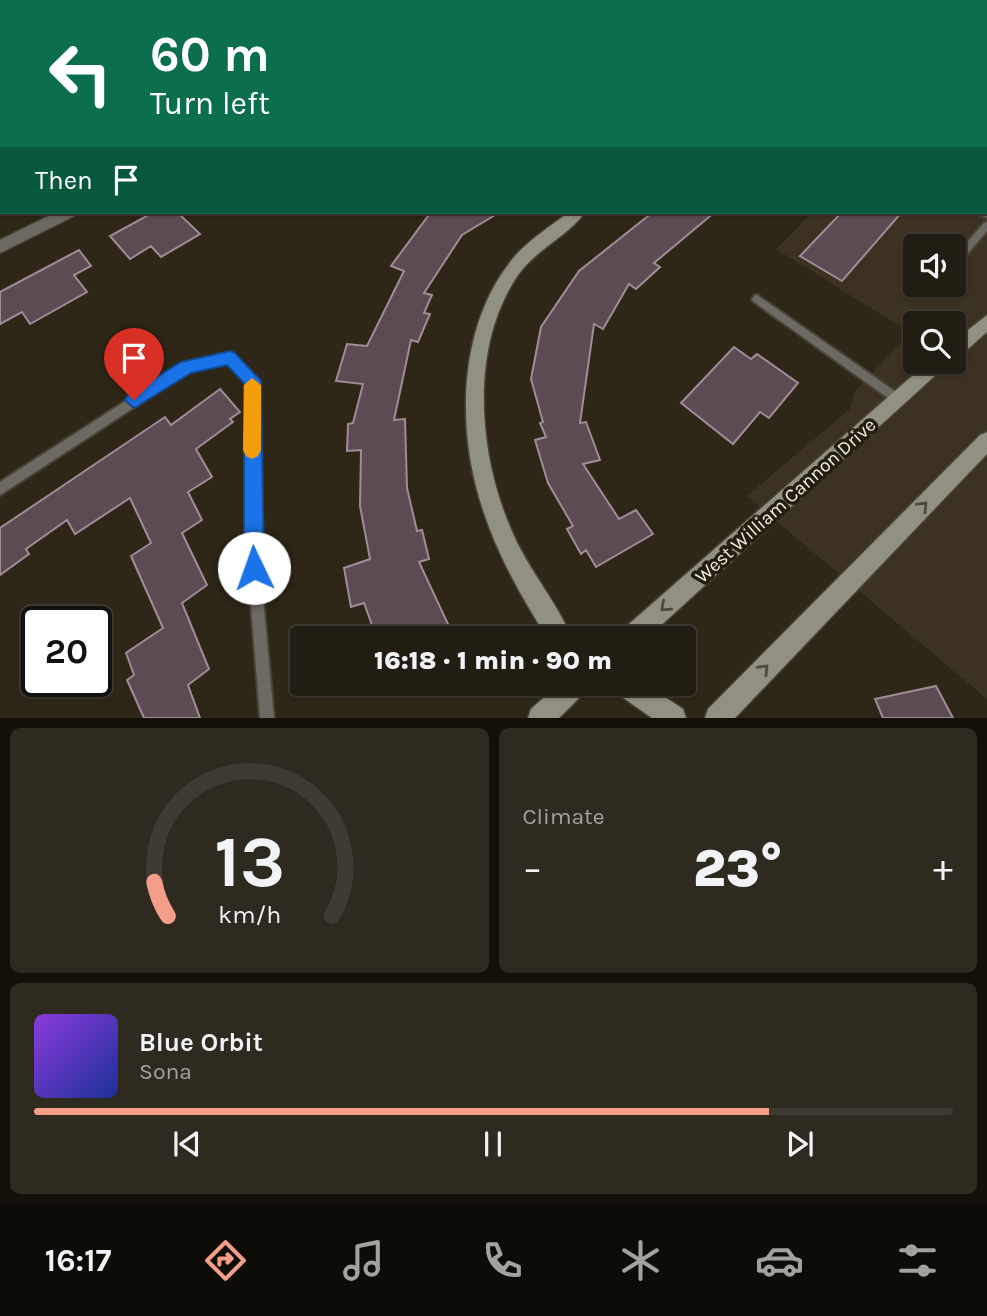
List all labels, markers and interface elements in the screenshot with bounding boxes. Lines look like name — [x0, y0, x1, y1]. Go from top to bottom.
text: 60 m — [150, 26, 270, 83]
icon: left — [35, 28, 126, 119]
text: Turn left — [150, 85, 270, 122]
icon: arrive — [107, 161, 145, 199]
text: Then — [35, 165, 93, 196]
map controls — [903, 234, 966, 374]
button: sound — [903, 234, 966, 297]
button: search — [903, 311, 966, 374]
pin — [104, 328, 164, 400]
icon: arrive — [115, 339, 153, 377]
street label: West William Cannon Drive — [691, 414, 880, 588]
one-way arrow — [915, 501, 928, 514]
position arrow — [217, 531, 291, 605]
one-way arrow — [660, 599, 673, 611]
speed limit sign: 20 — [21, 606, 112, 697]
text: 16:18 · 1 min · 90 m — [374, 645, 612, 676]
one-way arrow — [756, 664, 769, 677]
text: Climate — [523, 803, 605, 830]
text: 13 — [214, 820, 285, 905]
text: 23° — [693, 838, 783, 899]
text: − — [523, 846, 542, 891]
text: + — [933, 846, 953, 891]
text: km/h — [218, 900, 281, 929]
text: Blue Orbit — [139, 1027, 263, 1058]
text: Sona — [139, 1058, 192, 1085]
icon: previous — [168, 1125, 206, 1163]
icon: pause — [474, 1125, 512, 1163]
icon: next — [781, 1125, 819, 1163]
icon: directions — [201, 1236, 250, 1285]
icon: music — [339, 1236, 388, 1285]
icon: phone — [478, 1236, 527, 1285]
icon: climate — [616, 1236, 665, 1285]
icon: car — [755, 1236, 804, 1285]
icon: filters — [893, 1236, 942, 1285]
text: 16:17 — [45, 1242, 112, 1279]

